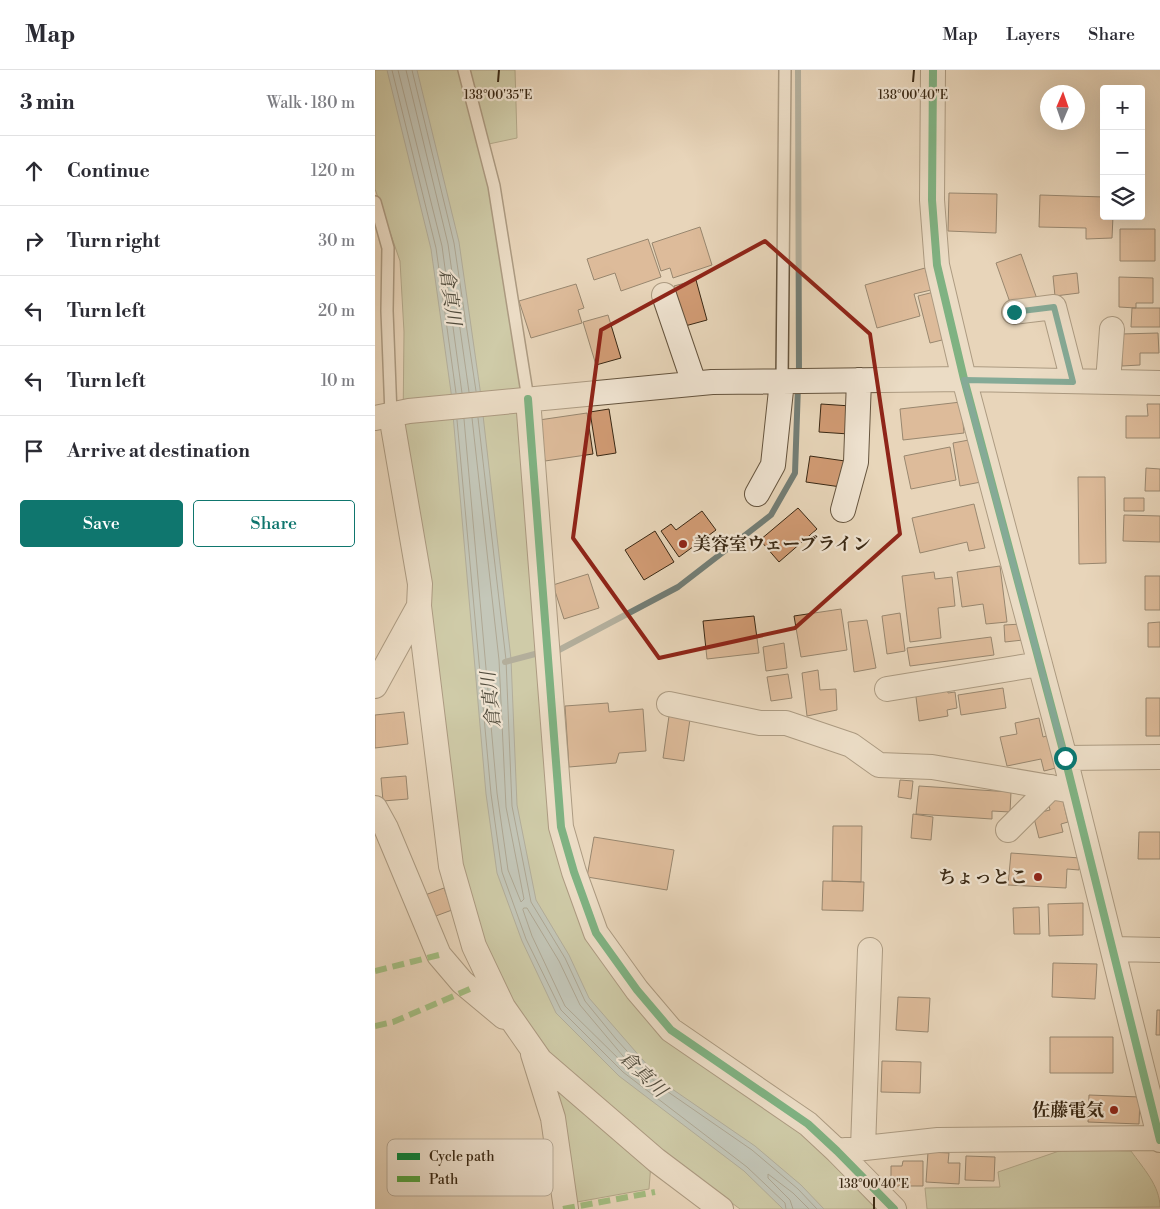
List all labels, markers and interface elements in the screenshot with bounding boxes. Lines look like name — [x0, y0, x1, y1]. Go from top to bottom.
text: Map — [25, 20, 75, 50]
text: Map — [943, 23, 978, 46]
text: Layers — [1006, 23, 1060, 46]
text: Share — [1088, 23, 1135, 46]
north arrow — [1040, 85, 1085, 130]
map controls — [1100, 85, 1145, 220]
button: + — [1100, 85, 1145, 130]
text: 138°00'35"E — [464, 88, 532, 103]
text: 138°00'40"E — [878, 88, 948, 103]
text: 3 min — [20, 90, 75, 116]
text: Walk · 180 m — [267, 93, 355, 113]
button: − — [1100, 130, 1145, 175]
icon: ahead — [20, 157, 48, 185]
text: Continue — [67, 159, 150, 183]
text: 120 m — [311, 161, 355, 181]
button: layers — [1100, 175, 1145, 220]
icon: right — [20, 227, 48, 255]
text: Turn right — [67, 229, 160, 253]
text: 30 m — [318, 231, 355, 251]
water label: 倉真川 — [434, 267, 466, 329]
icon: left — [20, 297, 48, 325]
text: Turn left — [67, 299, 146, 323]
text: 20 m — [318, 301, 355, 321]
route end — [1003, 301, 1026, 324]
icon: left — [20, 367, 48, 395]
text: Turn left — [67, 369, 146, 393]
text: 10 m — [321, 371, 355, 391]
icon: arrive — [20, 437, 48, 465]
text: Arrive at destination — [67, 439, 250, 463]
button: Save — [20, 500, 183, 547]
button: Share — [193, 500, 355, 547]
place label: 美容室ウェーブライン — [693, 533, 871, 556]
marker: 美容室ウェーブライン — [677, 538, 689, 550]
water label: 倉真川 — [476, 668, 506, 730]
route start — [1054, 747, 1077, 770]
place label: ちょっとこ — [938, 866, 1028, 889]
marker: ちょっとこ — [1032, 871, 1044, 883]
water label: 倉真川 — [614, 1046, 673, 1104]
place label: 佐藤電気 — [1032, 1099, 1104, 1122]
marker: 佐藤電気 — [1108, 1104, 1120, 1116]
legend — [387, 1139, 553, 1196]
text: Cycle path — [429, 1148, 495, 1166]
text: Path — [429, 1171, 459, 1189]
text: 138°00'40"E — [839, 1177, 909, 1192]

